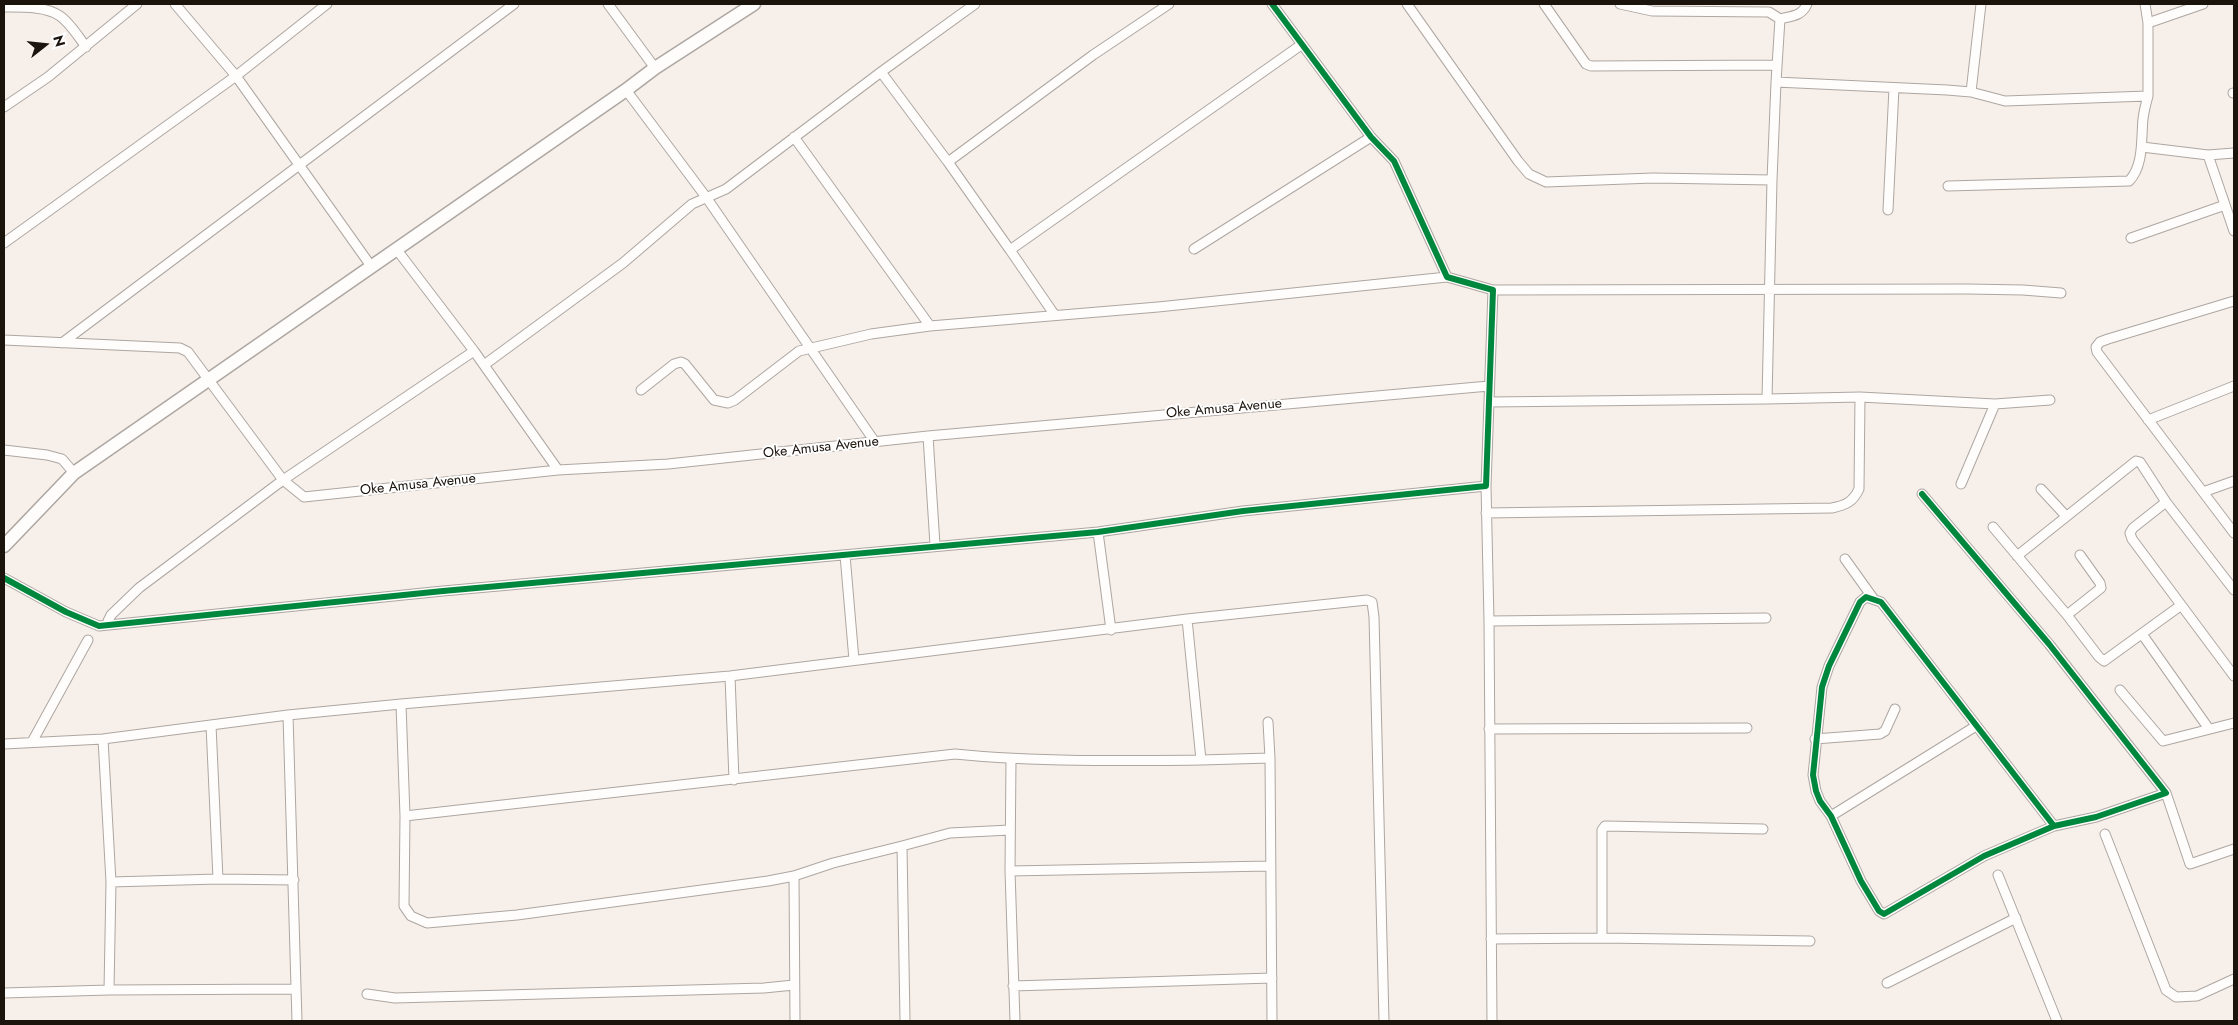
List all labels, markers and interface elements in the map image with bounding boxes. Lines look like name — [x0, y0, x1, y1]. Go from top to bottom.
north arrow — [20, 20, 70, 70]
text: N — [48, 33, 71, 49]
street label: Oke Amusa Avenue — [1165, 396, 1283, 422]
street label: Oke Amusa Avenue — [762, 434, 880, 462]
street label: Oke Amusa Avenue — [359, 471, 477, 499]

